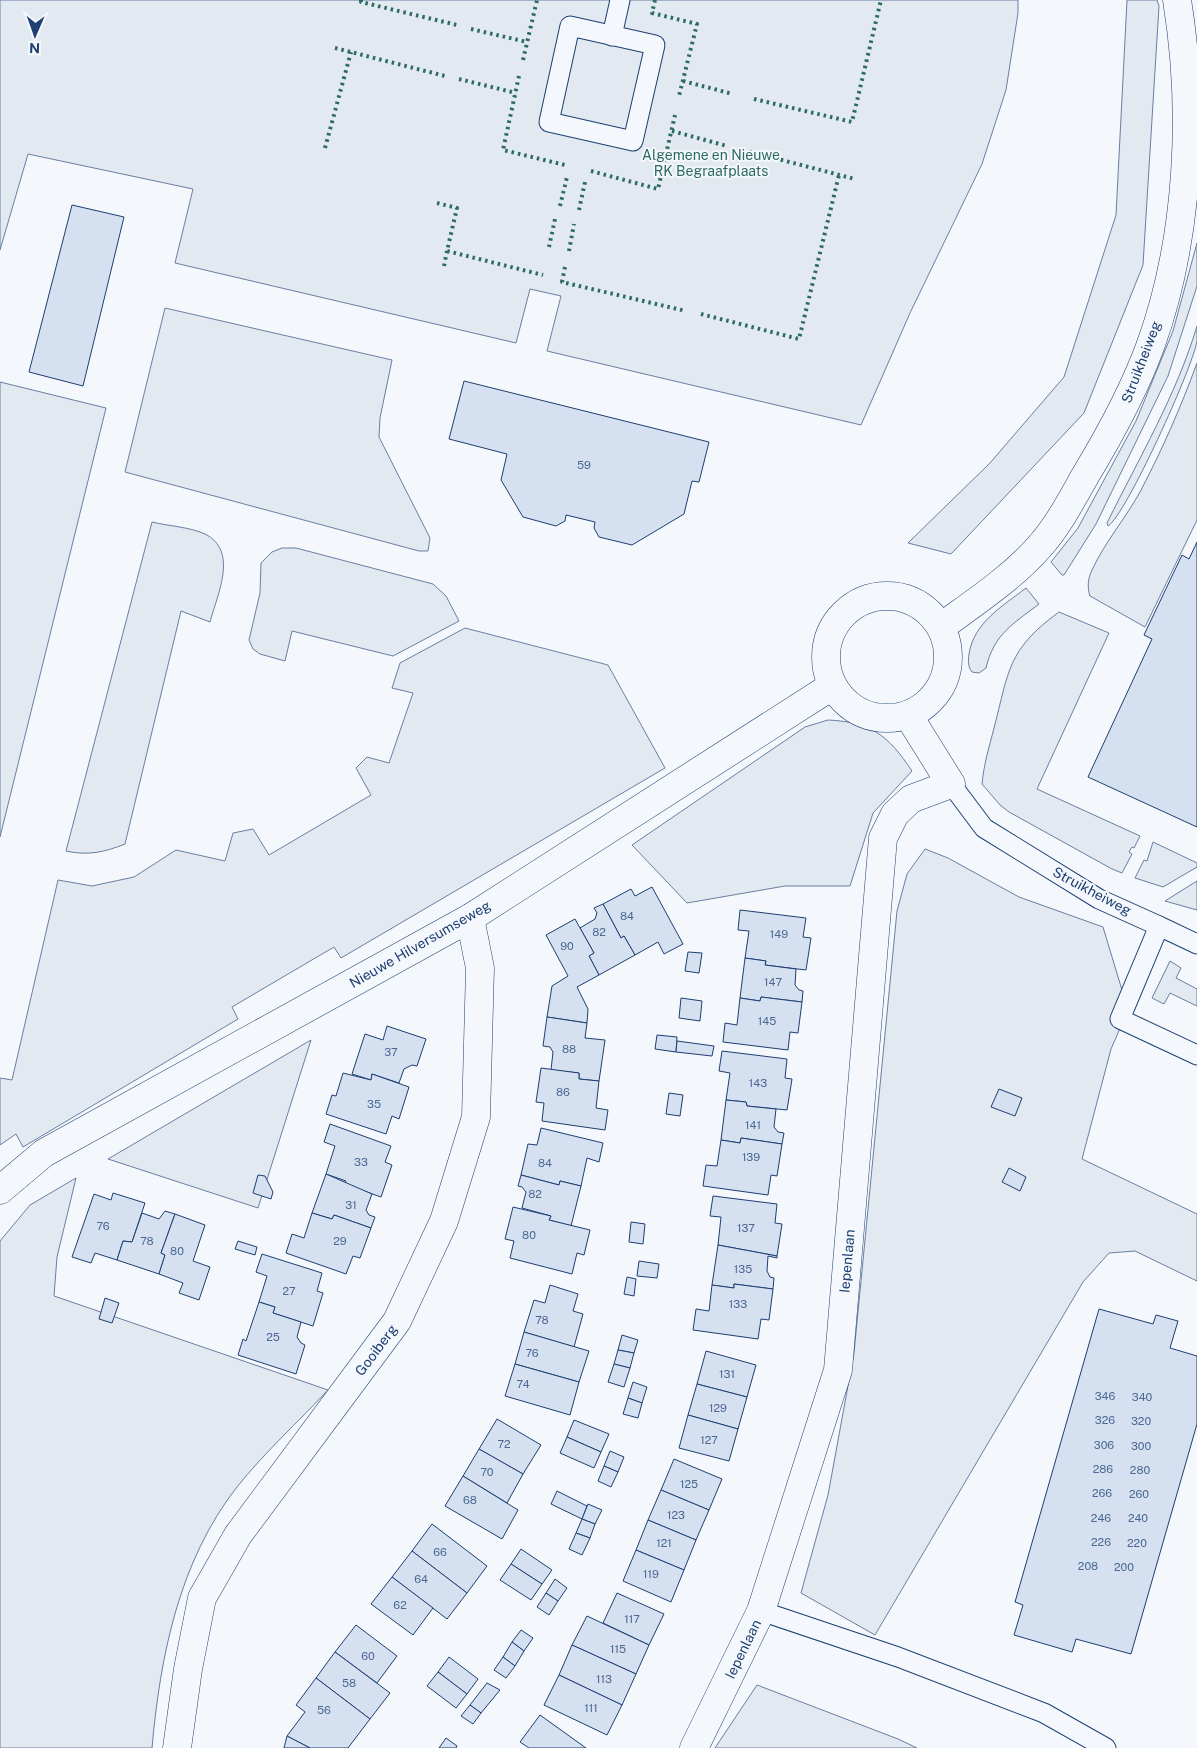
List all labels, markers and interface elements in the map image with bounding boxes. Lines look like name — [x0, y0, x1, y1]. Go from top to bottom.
north arrow — [10, 10, 60, 60]
text: N — [29, 40, 40, 56]
park label: Algemene en Nieuwe RK Begraafplaats — [642, 147, 780, 179]
street label: Struikheiweg — [1118, 318, 1164, 405]
house number: 59 — [577, 459, 591, 471]
street label: Struikheiweg — [1050, 864, 1134, 918]
street label: Nieuwe Hilversumseweg — [347, 897, 494, 991]
house number: 84 — [620, 910, 634, 922]
house number: 82 — [592, 926, 606, 938]
house number: 149 — [770, 928, 788, 940]
house number: 90 — [560, 940, 574, 952]
house number: 147 — [764, 976, 782, 988]
house number: 145 — [758, 1015, 776, 1027]
house number: 88 — [562, 1043, 576, 1055]
house number: 37 — [384, 1046, 398, 1058]
house number: 143 — [749, 1077, 767, 1089]
house number: 86 — [556, 1086, 570, 1098]
house number: 35 — [367, 1098, 381, 1110]
house number: 141 — [745, 1119, 761, 1131]
house number: 139 — [742, 1151, 760, 1163]
house number: 33 — [354, 1156, 368, 1168]
house number: 84 — [538, 1157, 552, 1169]
house number: 82 — [528, 1188, 542, 1200]
house number: 31 — [345, 1199, 357, 1211]
house number: 76 — [96, 1220, 110, 1232]
house number: 137 — [737, 1222, 755, 1234]
street label: Iepenlaan — [836, 1228, 858, 1294]
house number: 80 — [522, 1229, 536, 1241]
house number: 78 — [140, 1235, 154, 1247]
house number: 29 — [333, 1235, 347, 1247]
house number: 80 — [170, 1245, 184, 1257]
house number: 135 — [734, 1263, 752, 1275]
house number: 27 — [282, 1285, 296, 1297]
house number: 133 — [729, 1298, 747, 1310]
house number: 78 — [535, 1314, 549, 1326]
street label: Gooiberg — [352, 1321, 401, 1379]
house number: 25 — [266, 1331, 280, 1343]
house number: 76 — [525, 1347, 539, 1359]
house number: 131 — [719, 1368, 735, 1380]
house number: 74 — [516, 1378, 530, 1390]
house number: 346 — [1095, 1390, 1115, 1402]
house number: 340 — [1132, 1391, 1153, 1403]
house number: 129 — [709, 1402, 727, 1414]
house number: 326 — [1095, 1414, 1115, 1426]
house number: 320 — [1131, 1415, 1151, 1427]
house number: 127 — [700, 1434, 718, 1446]
house number: 72 — [497, 1438, 511, 1450]
house number: 306 — [1094, 1439, 1114, 1451]
house number: 300 — [1131, 1440, 1151, 1452]
house number: 286 — [1093, 1463, 1113, 1475]
house number: 280 — [1130, 1464, 1150, 1476]
house number: 70 — [480, 1466, 494, 1478]
house number: 125 — [680, 1478, 698, 1490]
house number: 266 — [1092, 1487, 1112, 1499]
house number: 260 — [1129, 1488, 1149, 1500]
house number: 68 — [463, 1494, 477, 1506]
house number: 123 — [667, 1509, 685, 1521]
house number: 246 — [1091, 1512, 1111, 1524]
house number: 240 — [1128, 1512, 1148, 1524]
house number: 226 — [1091, 1536, 1111, 1548]
house number: 121 — [656, 1537, 672, 1549]
house number: 220 — [1127, 1537, 1147, 1549]
house number: 66 — [433, 1546, 447, 1558]
house number: 208 — [1078, 1560, 1098, 1572]
house number: 200 — [1114, 1561, 1134, 1573]
house number: 119 — [643, 1568, 659, 1580]
house number: 64 — [414, 1573, 428, 1585]
house number: 62 — [393, 1599, 407, 1611]
house number: 117 — [624, 1613, 640, 1625]
street label: Iepenlaan — [722, 1617, 764, 1681]
house number: 115 — [610, 1643, 626, 1655]
house number: 60 — [361, 1650, 375, 1662]
house number: 113 — [596, 1673, 612, 1685]
house number: 58 — [342, 1677, 356, 1689]
house number: 111 — [584, 1702, 598, 1714]
house number: 56 — [317, 1704, 331, 1716]

